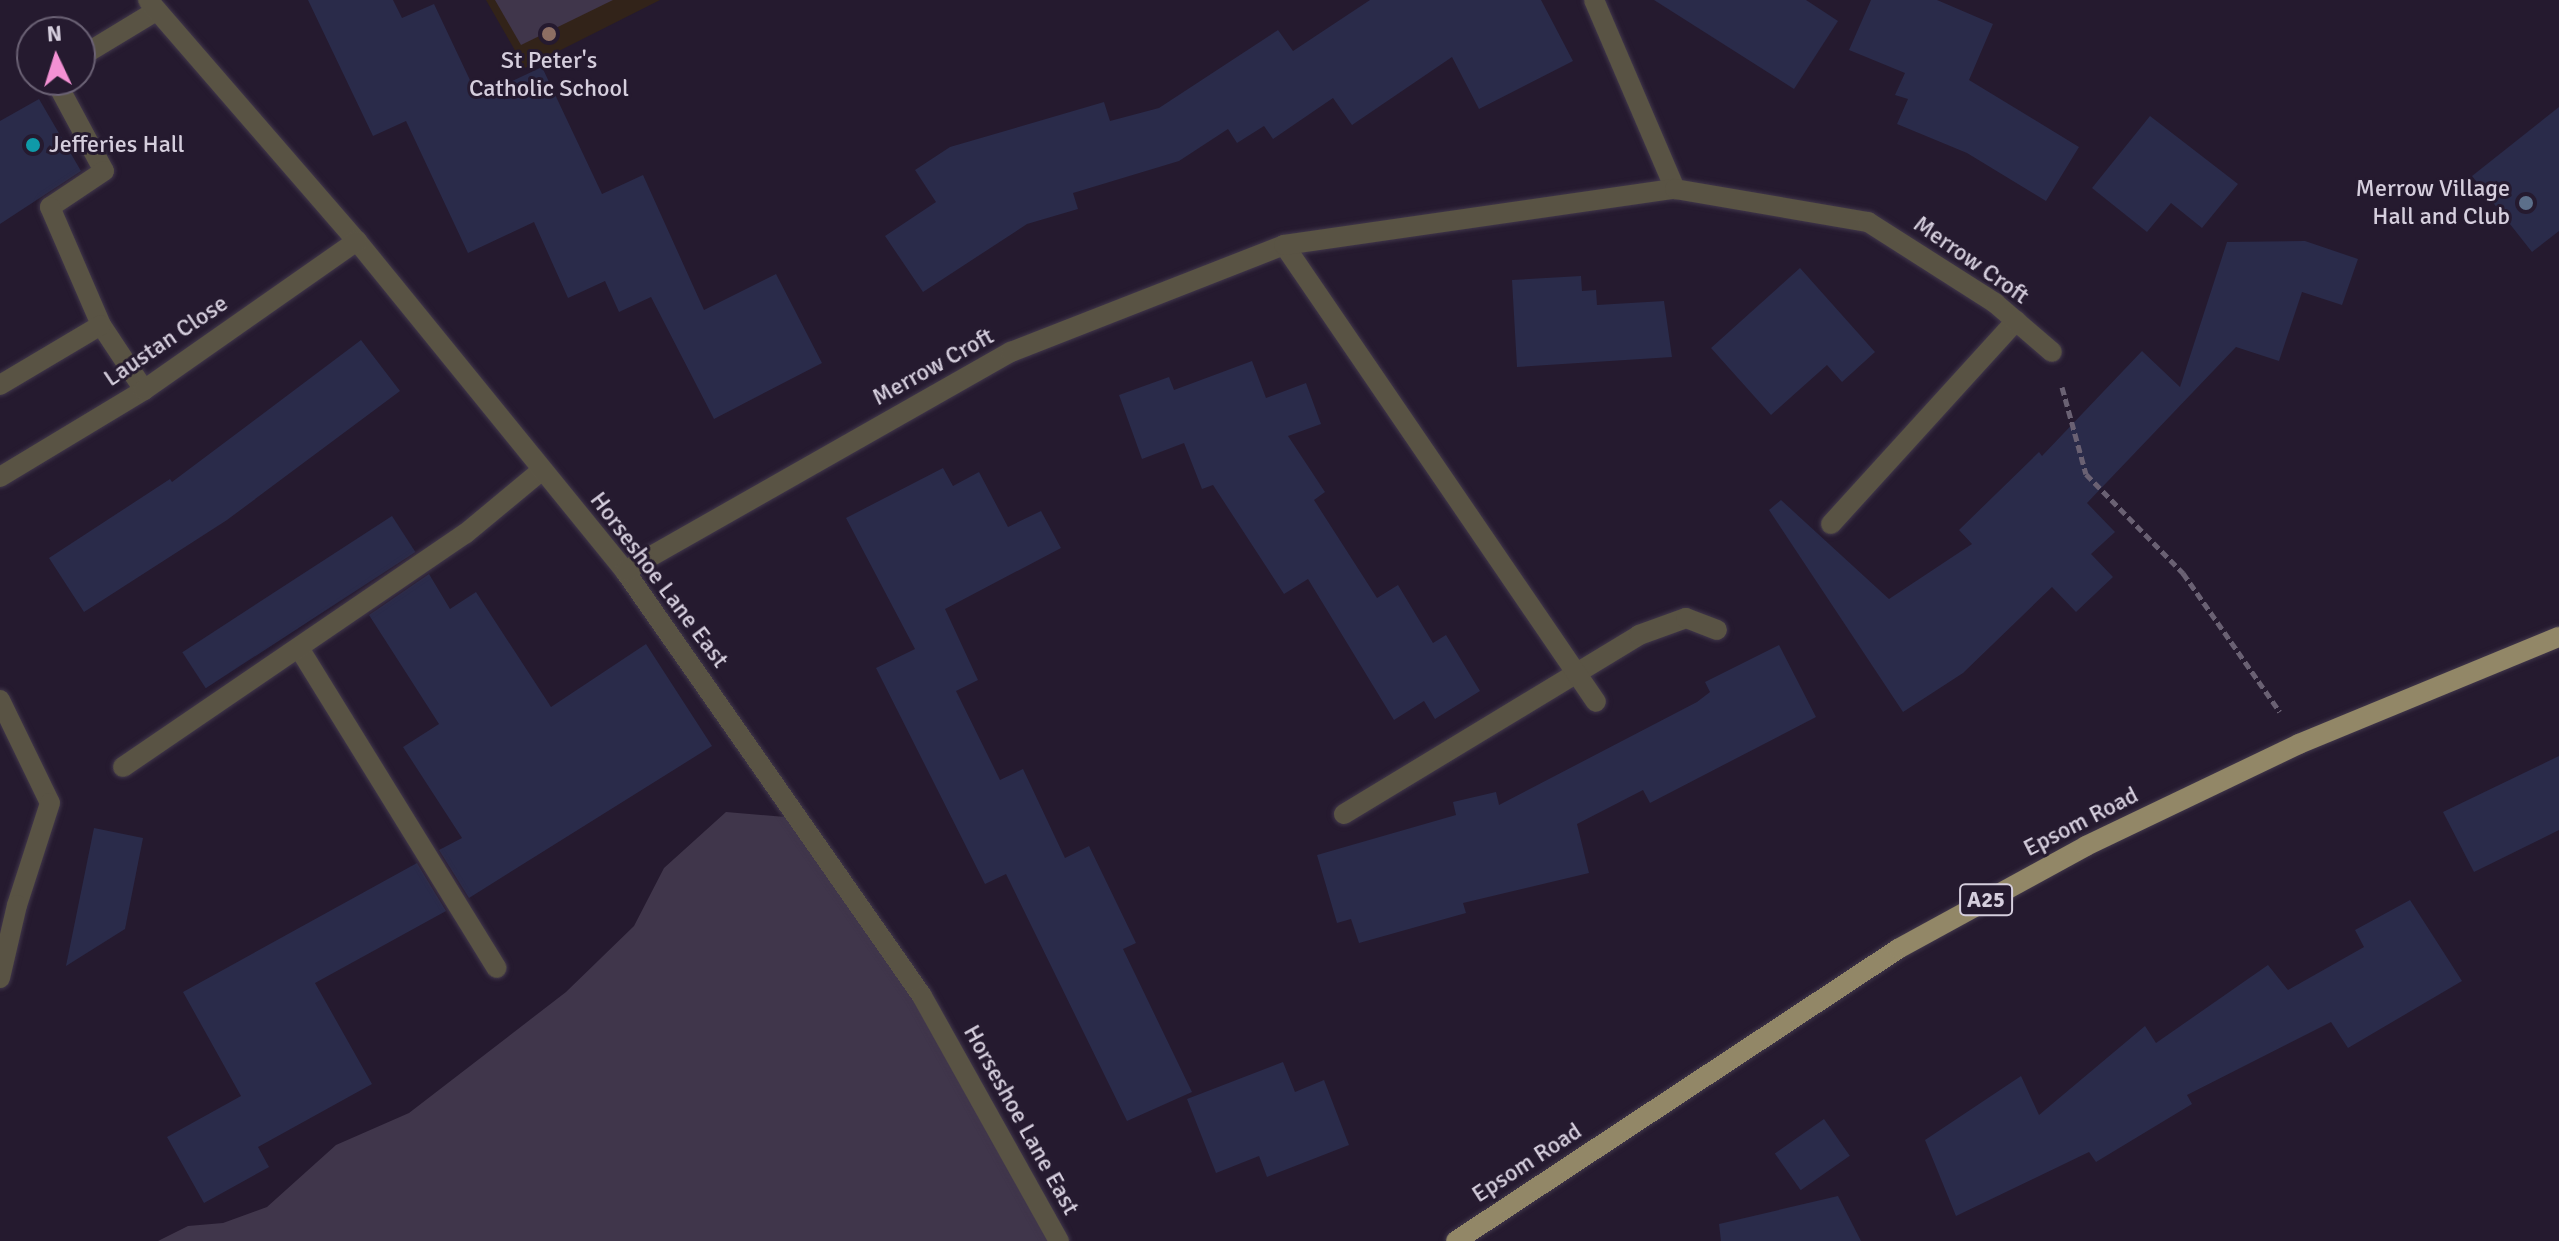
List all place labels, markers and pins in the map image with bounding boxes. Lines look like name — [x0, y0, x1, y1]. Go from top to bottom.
marker: St Peter's Catholic School — [540, 25, 558, 43]
place label: St Peter's Catholic School — [469, 47, 629, 103]
place label: Jefferies Hall — [49, 131, 185, 159]
marker: Jefferies Hall — [24, 136, 42, 154]
place label: Merrow Village Hall and Club — [2356, 175, 2510, 231]
marker: Merrow Village Hall and Club — [2517, 194, 2535, 212]

